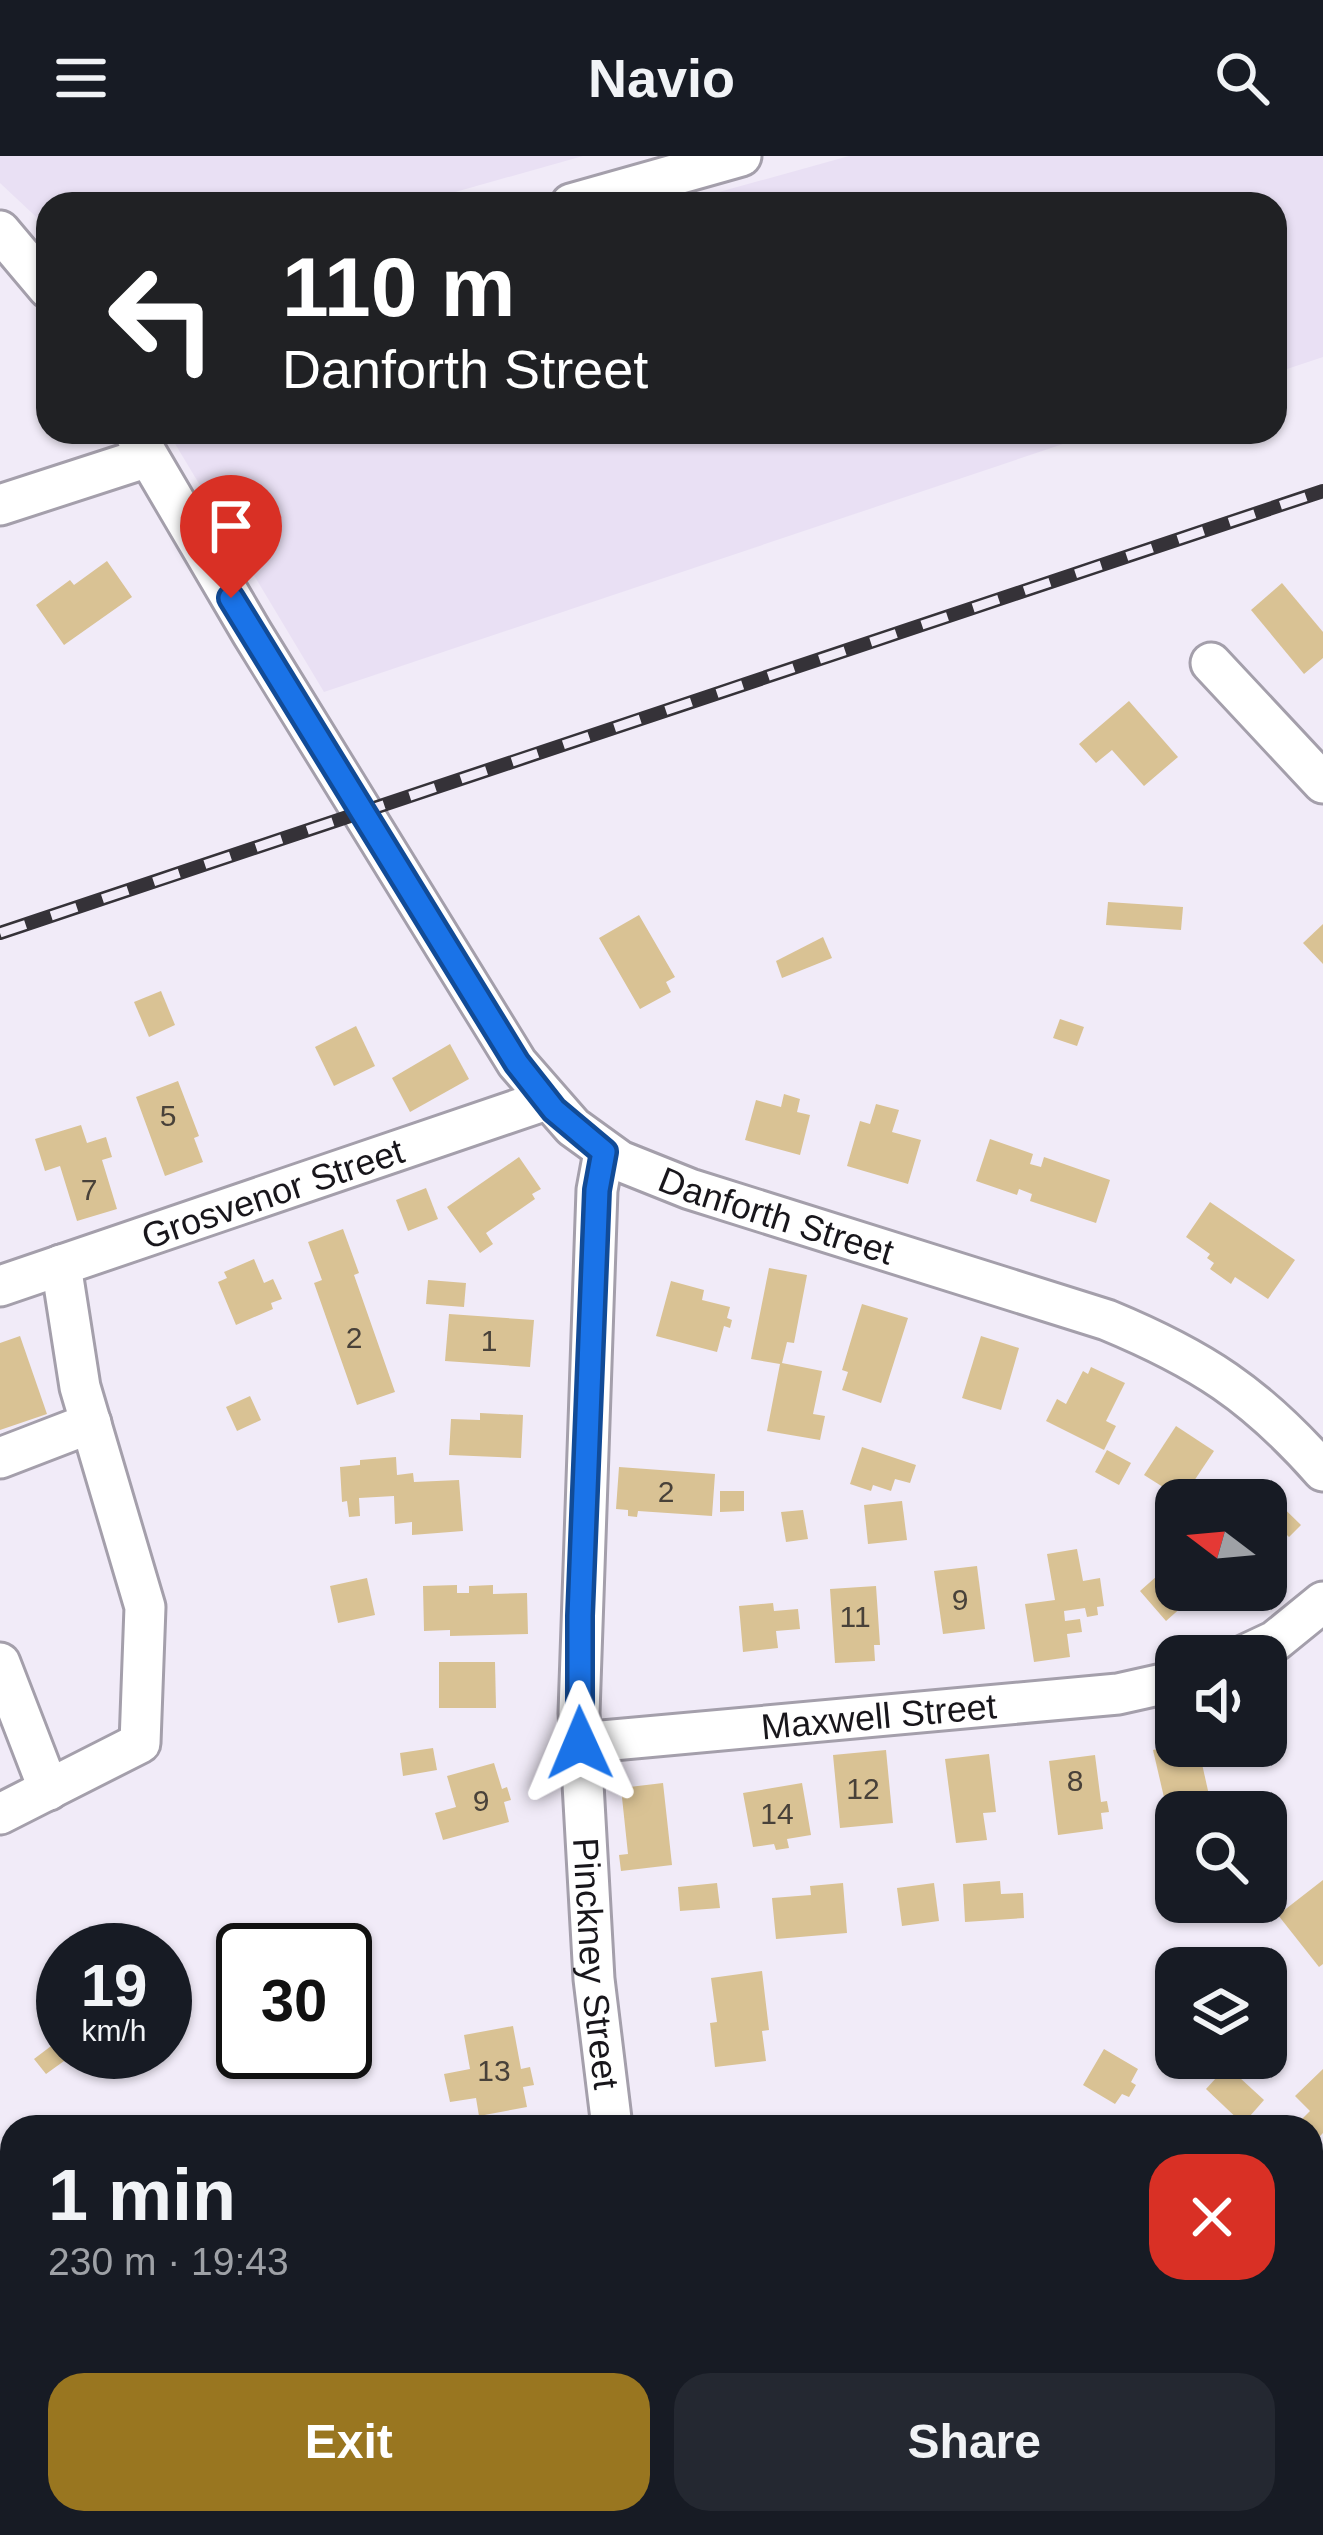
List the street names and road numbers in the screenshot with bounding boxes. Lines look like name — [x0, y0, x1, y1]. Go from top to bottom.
street label: Grosvenor Street — [136, 1130, 409, 1257]
street label: Danforth Street — [653, 1159, 899, 1273]
street label: Maxwell Street — [759, 1685, 998, 1747]
street label: Pinckney Street — [565, 1837, 627, 2091]

